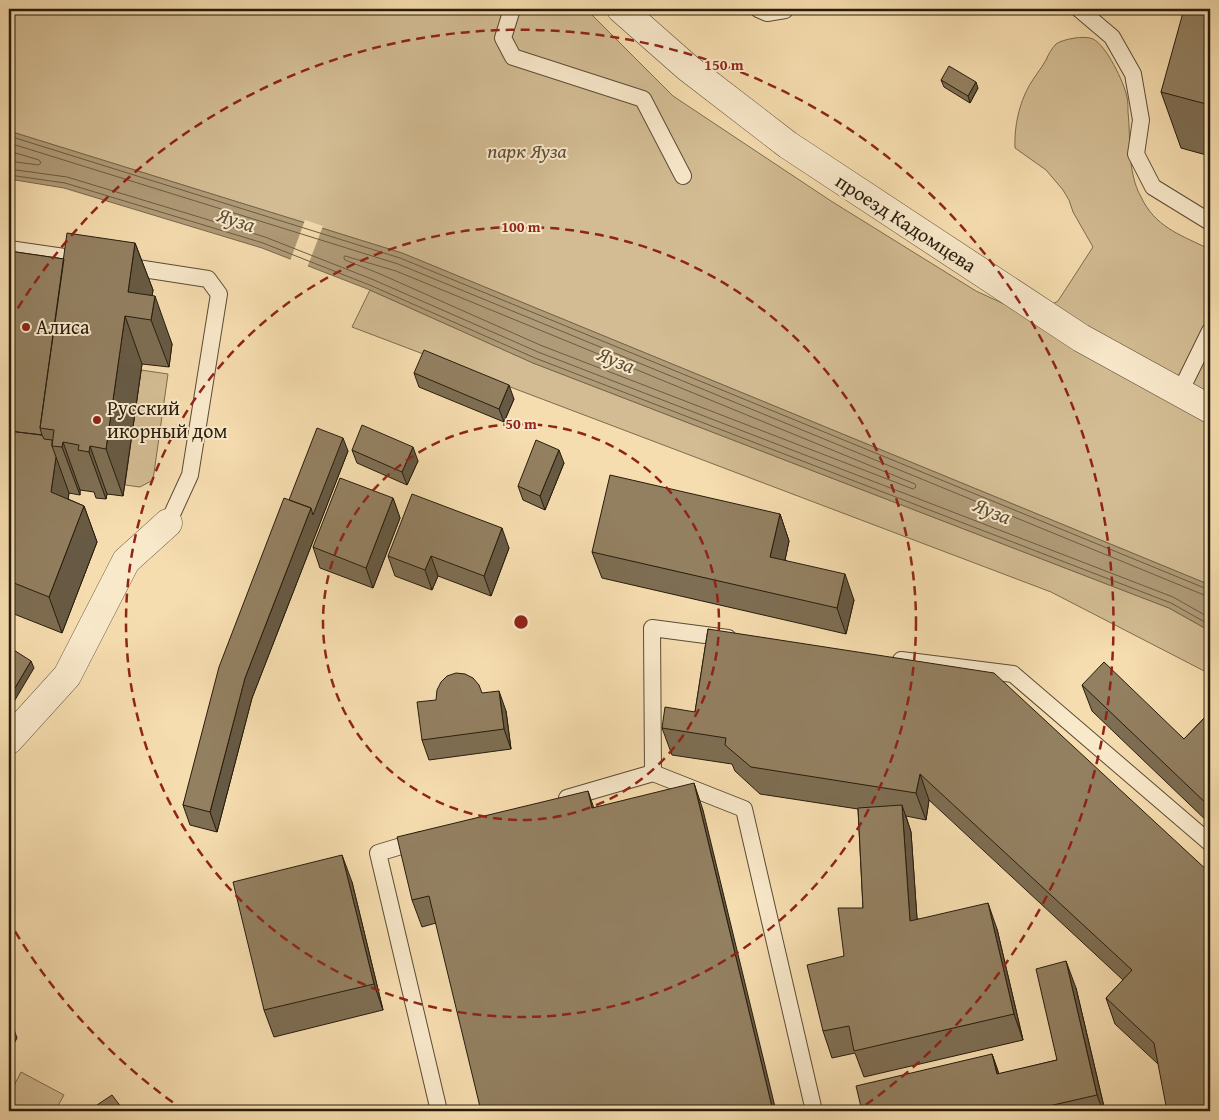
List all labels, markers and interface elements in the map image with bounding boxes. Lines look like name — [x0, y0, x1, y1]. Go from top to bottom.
text: 150 m — [704, 54, 744, 75]
park label: парк Яуза — [487, 136, 567, 165]
street label: проезд Кадомцева — [830, 166, 983, 279]
water label: Яуза — [212, 199, 260, 240]
text: 100 m — [501, 216, 541, 237]
place label: Алиса — [36, 312, 90, 341]
marker: Алиса — [20, 321, 32, 333]
water label: Яуза — [592, 338, 640, 381]
place label: Русский икорный дом — [107, 393, 228, 445]
text: 50 m — [505, 413, 537, 434]
marker: Русский икорный дом — [91, 414, 103, 426]
water label: Яуза — [968, 489, 1016, 532]
centre of rings — [512, 613, 530, 631]

